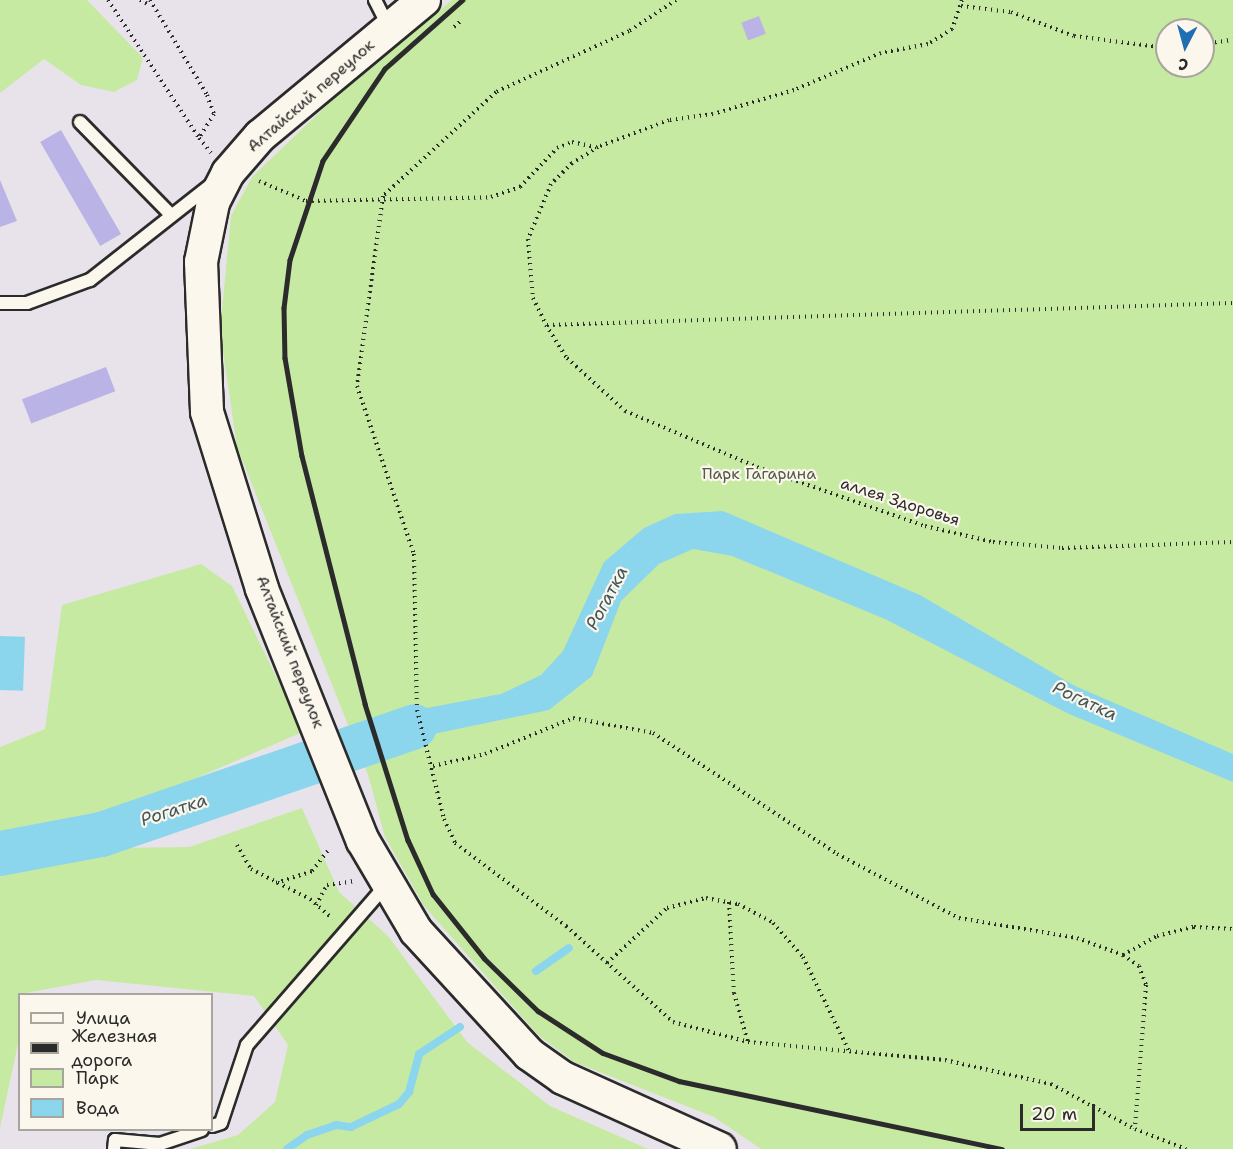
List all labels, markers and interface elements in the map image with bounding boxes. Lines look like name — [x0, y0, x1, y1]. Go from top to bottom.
north arrow — [1155, 18, 1215, 78]
street label: Алтайский переулок — [244, 36, 378, 156]
text: С — [1177, 53, 1189, 75]
park label: Парк Гагарина — [702, 464, 816, 484]
street label: аллея Здоровья — [838, 474, 962, 530]
water label: Рогатка — [581, 563, 633, 633]
street label: Алтайский переулок — [252, 573, 328, 731]
water label: Рогатка — [1049, 677, 1121, 725]
water label: Рогатка — [138, 789, 210, 831]
legend — [18, 993, 213, 1131]
text: Улица — [76, 1006, 130, 1030]
text: Железная дорога — [71, 1024, 157, 1072]
text: Парк — [76, 1066, 119, 1090]
scale bar — [1023, 1092, 1098, 1130]
text: Вода — [76, 1096, 119, 1120]
text: 20 m — [1031, 1102, 1077, 1126]

